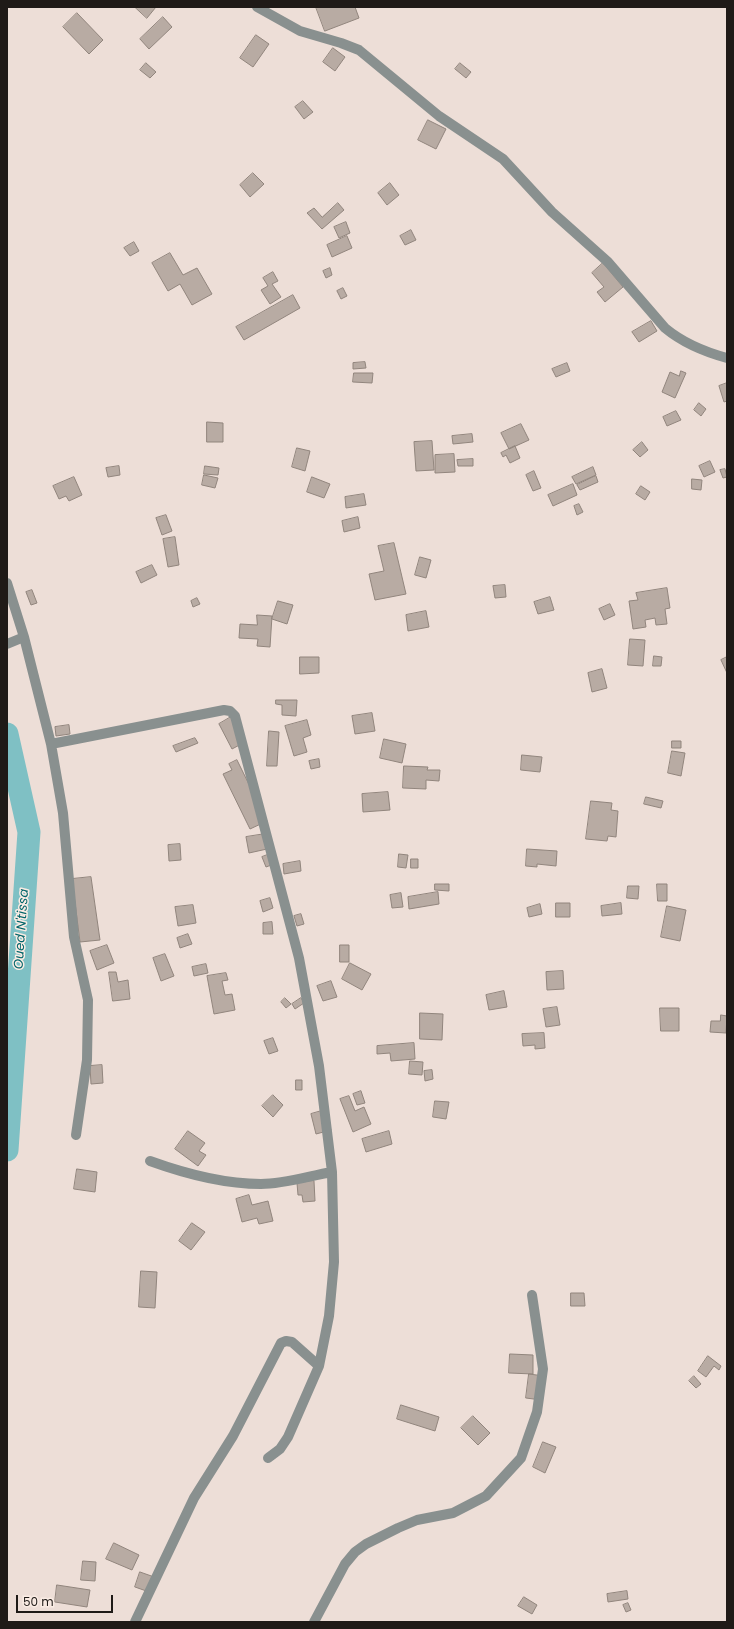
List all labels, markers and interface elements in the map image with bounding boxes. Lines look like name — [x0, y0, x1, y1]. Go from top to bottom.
water label: Oued N'tissa — [11, 888, 33, 970]
scale bar — [18, 1587, 115, 1613]
text: 50 m — [23, 1593, 54, 1610]

